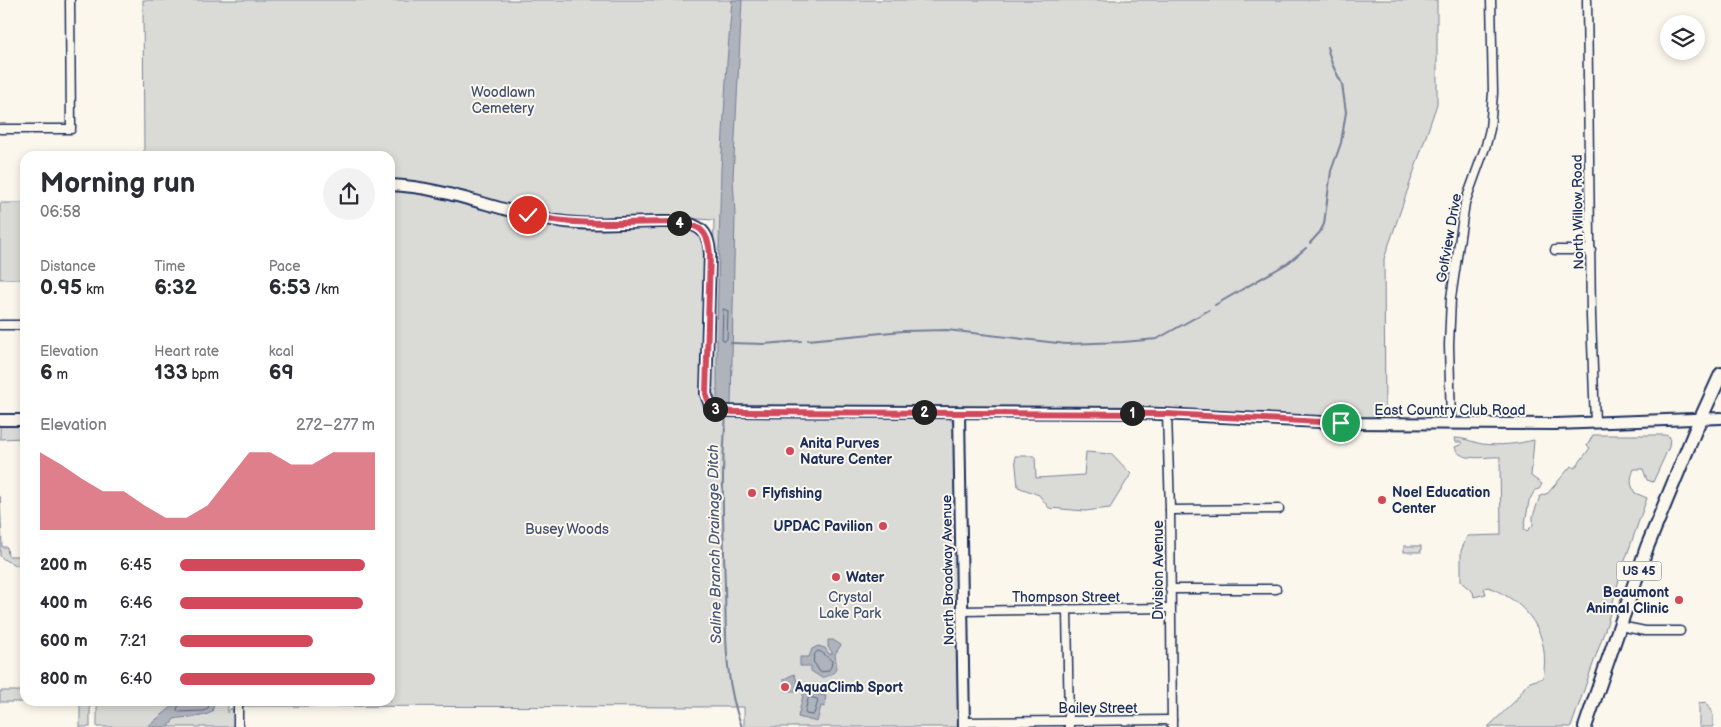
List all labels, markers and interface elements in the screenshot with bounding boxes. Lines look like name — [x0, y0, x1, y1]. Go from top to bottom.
map controls — [1660, 15, 1705, 60]
button: layers — [1660, 15, 1705, 60]
park label: Woodlawn Cemetery — [471, 84, 535, 117]
street label: North Willow Road — [1568, 154, 1588, 270]
text: Morning run — [40, 167, 195, 200]
button: share — [323, 168, 375, 220]
street label: Golfview Drive — [1433, 192, 1465, 284]
pin — [507, 194, 549, 236]
icon: check — [514, 201, 542, 229]
text: 06:58 — [40, 203, 81, 222]
pin: 4 — [666, 210, 692, 236]
text: 4 — [675, 215, 684, 232]
text: Distance — [40, 258, 96, 275]
text: Time — [154, 258, 185, 275]
text: Pace — [269, 258, 301, 275]
text: 0.95 — [40, 275, 82, 300]
text: 6:32 — [154, 275, 197, 300]
text: 6:53 — [269, 275, 311, 300]
text: km — [82, 281, 104, 298]
text: /km — [311, 281, 339, 298]
text: Elevation — [40, 343, 98, 360]
text: Heart rate — [154, 343, 219, 360]
text: kcal — [269, 343, 294, 360]
text: 6 — [40, 360, 53, 385]
text: 133 — [154, 360, 188, 385]
text: 69 — [269, 360, 294, 385]
text: m — [53, 366, 68, 383]
text: bpm — [188, 366, 219, 383]
pin: 3 — [702, 396, 728, 422]
pin: 2 — [912, 400, 936, 424]
pin: 1 — [1120, 400, 1144, 426]
text: 3 — [711, 401, 720, 418]
pin — [1320, 402, 1362, 444]
street label: East Country Club Road — [1374, 402, 1526, 419]
text: 2 — [920, 404, 929, 421]
text: 1 — [1130, 405, 1135, 422]
icon: arrive — [1327, 409, 1355, 437]
text: Elevation — [40, 416, 107, 435]
text: 272–277 m — [296, 416, 375, 435]
place label: Anita Purves Nature Center — [799, 435, 892, 468]
water label: Saline Branch Drainage Ditch — [704, 444, 726, 644]
marker: Anita Purves Nature Center — [784, 445, 796, 457]
place label: Noel Education Center — [1392, 484, 1490, 517]
place label: Flyfishing — [762, 485, 822, 502]
marker: Flyfishing — [746, 487, 758, 499]
marker: Noel Education Center — [1376, 494, 1388, 506]
street label: North Broadway Avenue — [938, 495, 958, 645]
place label: UPDAC Pavilion — [773, 518, 873, 535]
marker: UPDAC Pavilion — [877, 520, 889, 532]
street label: Division Avenue — [1150, 520, 1167, 620]
park label: Busey Woods — [525, 521, 609, 538]
text: 200 m — [40, 556, 87, 575]
text: 6:45 — [120, 556, 152, 575]
road number: US 45 — [1616, 562, 1662, 580]
place label: Water — [846, 569, 885, 586]
marker: Water — [830, 571, 842, 583]
place label: Beaumont Animal Clinic — [1585, 584, 1669, 617]
park label: Crystal Lake Park — [819, 589, 881, 622]
street label: Thompson Street — [1012, 589, 1121, 606]
text: 400 m — [40, 594, 87, 613]
text: 6:46 — [120, 594, 153, 613]
marker: Beaumont Animal Clinic — [1673, 594, 1685, 606]
text: 600 m — [40, 632, 88, 651]
text: 7:21 — [120, 632, 146, 651]
text: 800 m — [40, 670, 88, 689]
text: 6:40 — [120, 670, 152, 689]
place label: AquaClimb Sport — [794, 679, 903, 696]
marker: AquaClimb Sport — [779, 681, 791, 693]
street label: Bailey Street — [1058, 700, 1138, 717]

